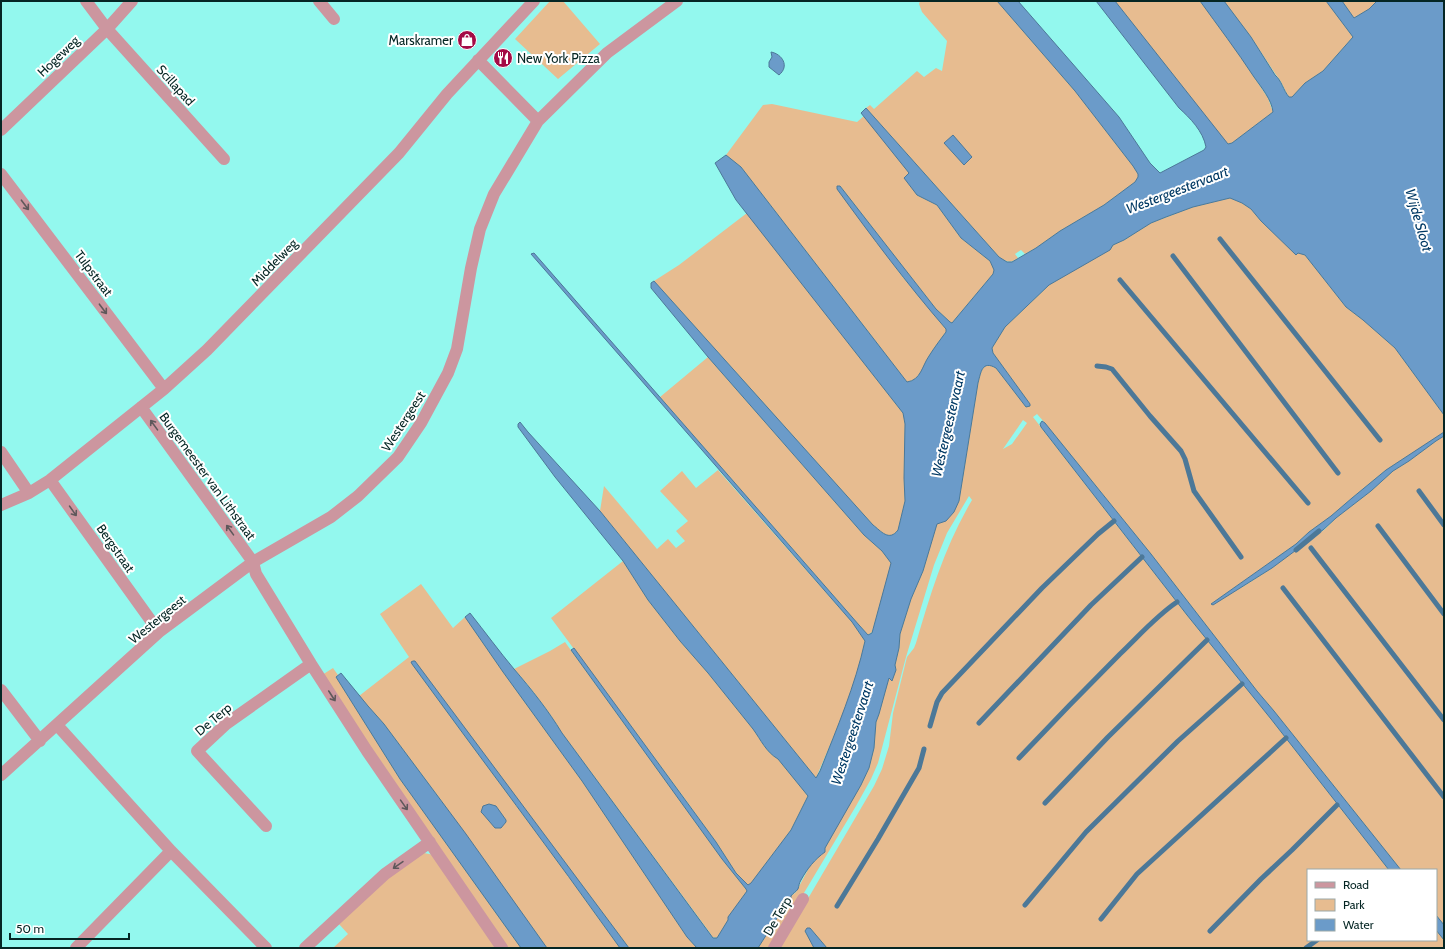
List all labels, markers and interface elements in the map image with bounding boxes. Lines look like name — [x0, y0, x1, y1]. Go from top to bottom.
shop icon: Marskramer — [456, 29, 478, 51]
street label: Hogeweg — [34, 32, 83, 80]
place label: Marskramer — [389, 32, 454, 48]
restaurant icon: New York Pizza — [492, 47, 514, 69]
place label: New York Pizza — [517, 50, 601, 66]
street label: Scillapad — [154, 61, 198, 109]
water label: Westergeestervaart — [1123, 162, 1231, 218]
water label: Wijde Sloot — [1401, 186, 1437, 254]
one-way arrow — [20, 200, 29, 211]
street label: Middelweg — [247, 235, 301, 289]
street label: Tulpstraat — [72, 247, 117, 300]
one-way arrow — [99, 303, 107, 314]
water label: Westergeestervaart — [927, 369, 969, 479]
street label: Westergeest — [378, 387, 429, 454]
street label: Burgemeester van Lithstraat — [156, 409, 260, 543]
one-way arrow — [150, 420, 158, 431]
one-way arrow — [69, 506, 77, 517]
street label: Bergstraat — [94, 521, 139, 576]
one-way arrow — [226, 525, 235, 536]
street label: Westergeest — [125, 591, 189, 647]
water label: Westergeestervaart — [827, 678, 877, 787]
one-way arrow — [327, 691, 336, 702]
street label: De Terp — [191, 699, 235, 739]
one-way arrow — [400, 799, 408, 810]
one-way arrow — [393, 861, 404, 869]
legend — [1307, 869, 1437, 941]
text: Road — [1343, 877, 1369, 892]
street label: De Terp — [759, 893, 795, 939]
text: Park — [1343, 897, 1365, 912]
scale bar — [10, 915, 129, 941]
text: Water — [1343, 917, 1374, 932]
text: 50 m — [16, 921, 44, 936]

